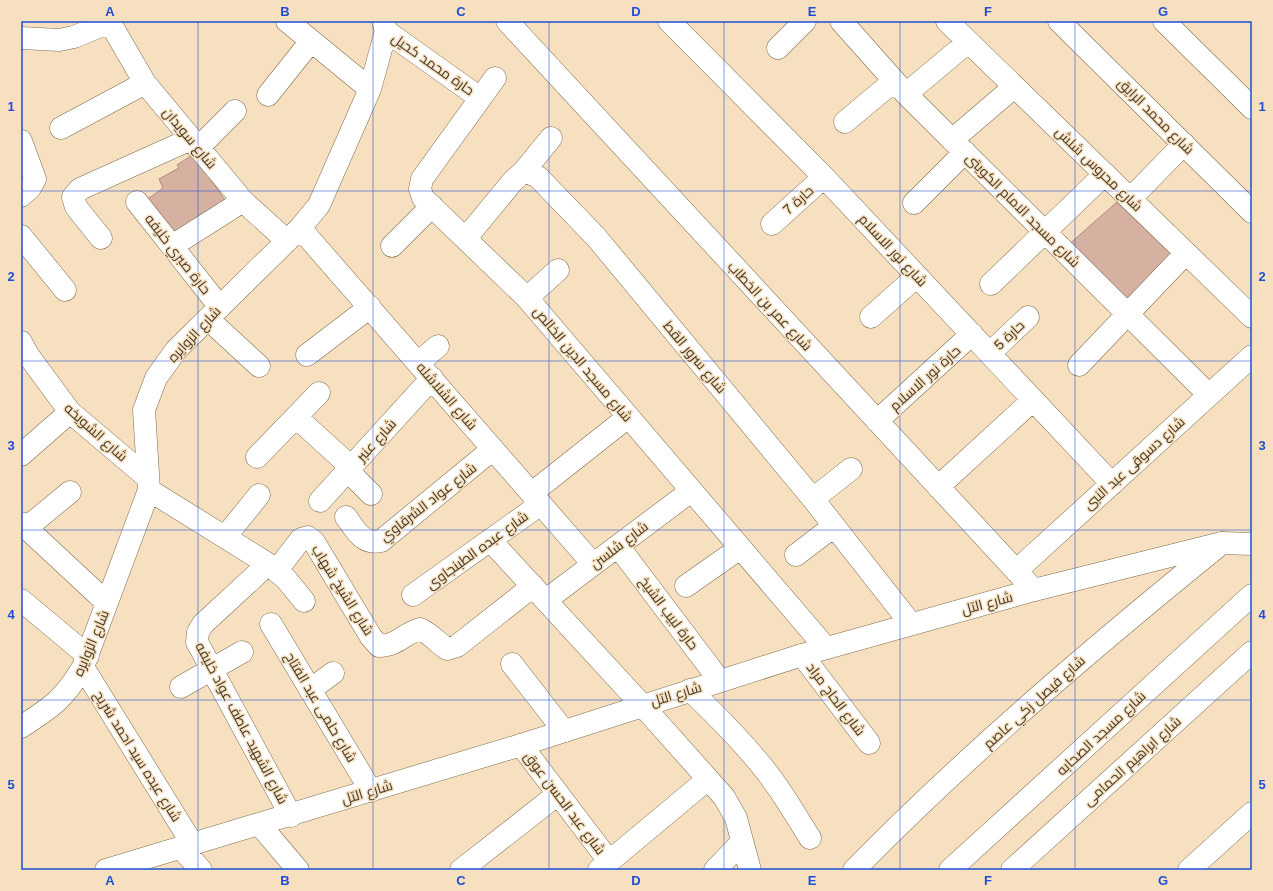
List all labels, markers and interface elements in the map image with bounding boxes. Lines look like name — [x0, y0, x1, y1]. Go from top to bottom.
text: A — [105, 4, 115, 19]
text: B — [280, 4, 290, 19]
text: C — [456, 4, 466, 19]
text: D — [631, 4, 641, 19]
text: E — [808, 4, 817, 19]
text: F — [984, 4, 992, 19]
text: G — [1158, 4, 1168, 19]
street label: حارة محمد كحيل — [389, 30, 477, 98]
street label: شارع محمد الرايق — [1114, 75, 1197, 158]
text: 1 — [7, 99, 15, 114]
text: 1 — [1258, 99, 1266, 114]
street label: شارع سويدان — [159, 104, 220, 173]
street label: شارع محروس شلش — [1052, 123, 1146, 215]
street label: شارع مسجد الامام الكويتى — [961, 150, 1083, 272]
street label: حارة 7 — [779, 182, 817, 218]
street label: حارة صبري خليفه — [139, 211, 214, 300]
street label: شارع نور الاسلام — [854, 211, 931, 291]
street label: شارع عمر بن الخطاب — [724, 258, 815, 355]
text: 2 — [7, 269, 15, 284]
text: 2 — [1258, 269, 1266, 284]
street label: شارع الزوايره — [164, 303, 225, 366]
street label: شارع مسجد الدين الخالص — [529, 303, 636, 426]
street label: حارة 5 — [991, 317, 1027, 353]
street label: شارع سرور القط — [659, 318, 730, 397]
street label: حارة نور الاسلام — [886, 342, 965, 415]
street label: شارع الشلاشله — [413, 359, 481, 434]
street label: شارع الشويخه — [61, 400, 131, 465]
street label: شارع دسوقى عبد النبى — [1080, 413, 1189, 513]
street label: شارع عنبر — [352, 415, 400, 466]
text: 3 — [7, 438, 15, 453]
text: 3 — [1258, 438, 1266, 453]
street label: شارع عواد الشرقاوي — [376, 459, 482, 548]
street label: شارع عبده الطبنجاوى — [423, 508, 532, 593]
street label: شارع شلسن — [587, 518, 652, 573]
street label: شارع الشيخ شهاب — [308, 542, 377, 639]
street label: حارة لبيب الشيخ — [635, 573, 702, 653]
street label: شارع التل — [960, 588, 1015, 618]
text: 4 — [7, 607, 15, 622]
street label: شارع الزوايره — [70, 607, 113, 679]
text: 4 — [1258, 607, 1266, 622]
street label: شارع الشهيد عاطف عواد خليفه — [192, 639, 292, 807]
street label: شارع حلمى عبد الفتاح — [281, 649, 360, 765]
street label: شارع فيصل زكي عاصم — [980, 652, 1091, 755]
street label: شارع الحاج مراد — [803, 659, 869, 739]
street label: شارع التل — [649, 679, 704, 710]
street label: شارع عبده سيد احمد شريح — [90, 687, 185, 825]
street label: شارع مسجد الصحابه — [1053, 688, 1149, 779]
street label: شارع ابراهيم الحمامى — [1080, 713, 1185, 811]
street label: شارع عبد الحسن عوق — [520, 748, 609, 858]
text: 5 — [7, 777, 15, 792]
street label: شارع التل — [340, 777, 395, 808]
text: 5 — [1258, 777, 1266, 792]
text: A — [105, 873, 115, 888]
text: B — [280, 873, 290, 888]
text: C — [456, 873, 466, 888]
text: D — [631, 873, 641, 888]
text: E — [808, 873, 817, 888]
text: F — [984, 873, 992, 888]
text: G — [1158, 873, 1168, 888]

